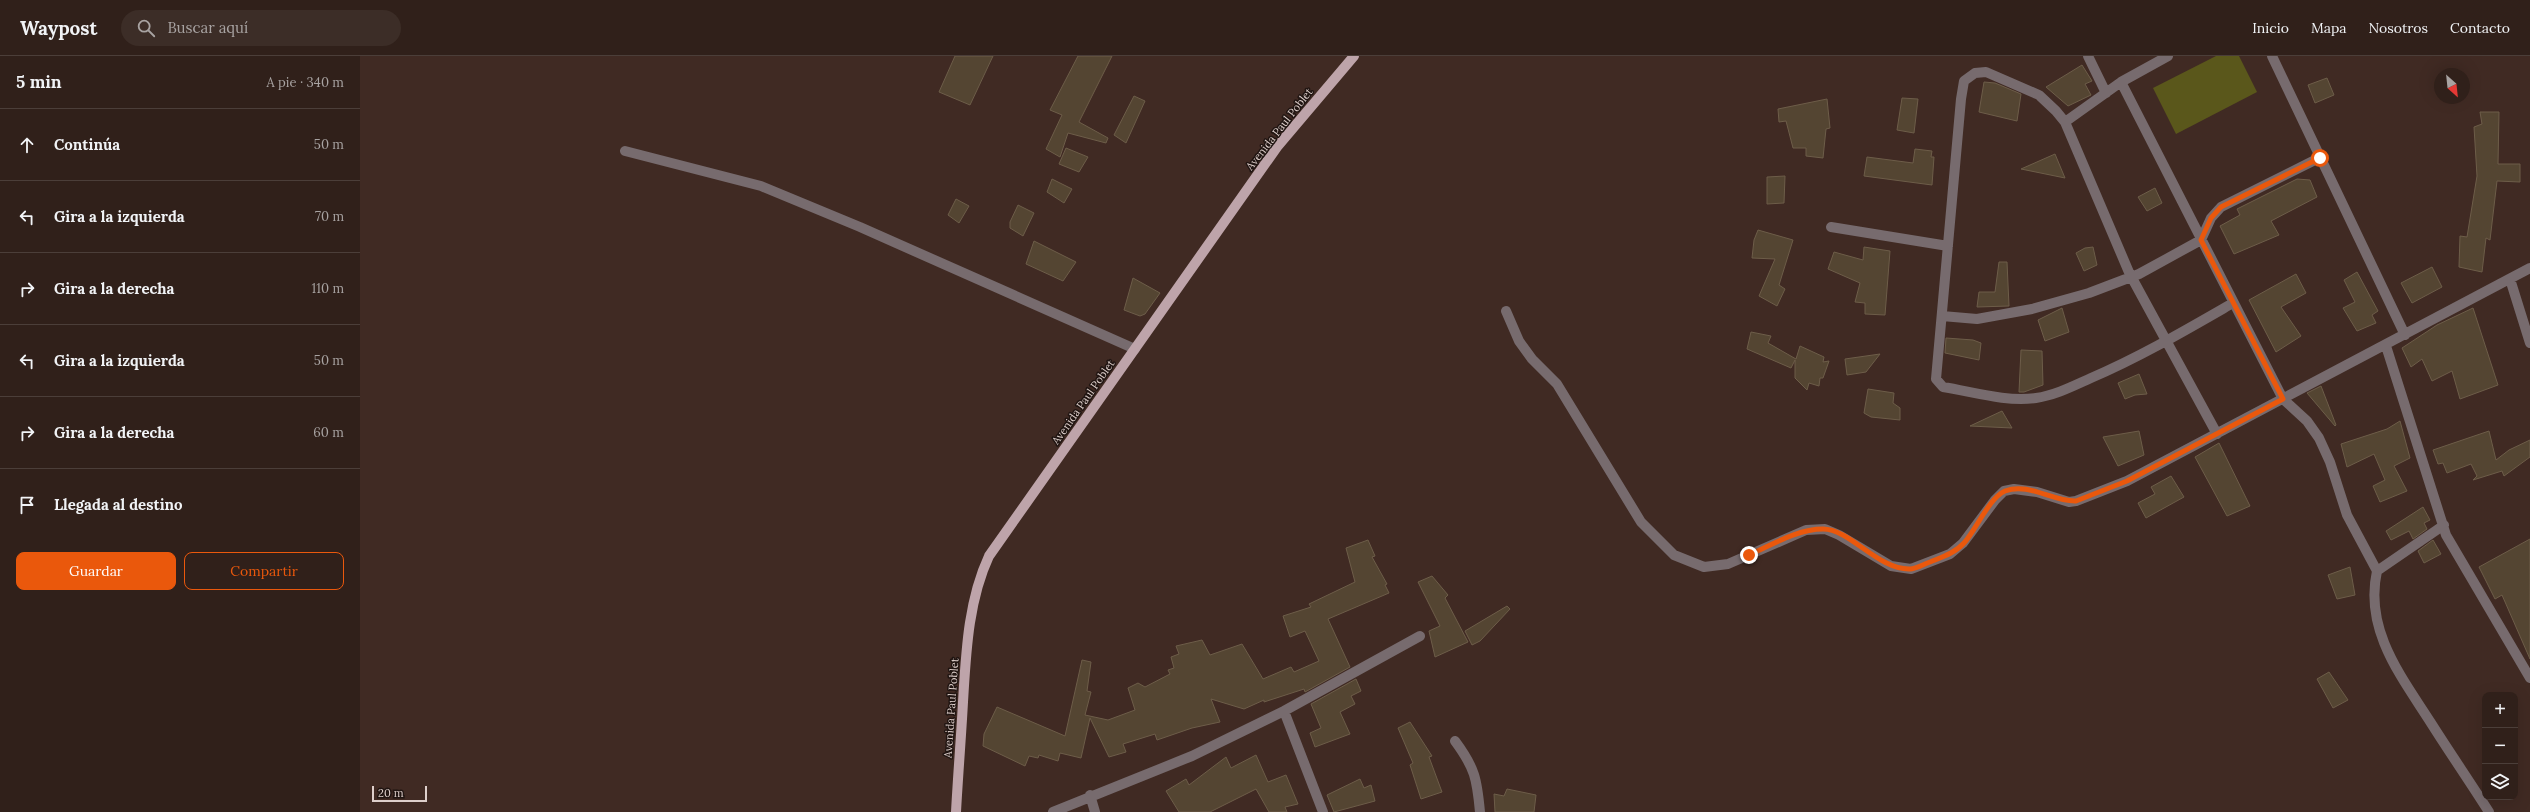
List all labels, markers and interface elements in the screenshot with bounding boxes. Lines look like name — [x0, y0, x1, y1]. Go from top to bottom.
search box — [121, 10, 401, 46]
text: Waypost — [20, 16, 97, 40]
icon: search — [135, 17, 157, 39]
text: Buscar aquí — [167, 18, 248, 37]
text: Inicio — [2252, 19, 2289, 37]
text: Mapa — [2311, 19, 2347, 37]
text: Nosotros — [2369, 19, 2428, 37]
text: Contacto — [2450, 19, 2510, 37]
north arrow — [2434, 68, 2470, 104]
text: 5 min — [16, 71, 62, 93]
text: A pie · 340 m — [266, 74, 344, 91]
street label: Avenida Paul Poblet — [1242, 85, 1316, 174]
icon: ahead — [16, 134, 38, 156]
text: Continúa — [54, 135, 120, 154]
text: 50 m — [314, 136, 344, 153]
route start — [2311, 149, 2329, 167]
icon: left — [16, 206, 38, 228]
text: Gira a la izquierda — [54, 207, 185, 226]
text: 70 m — [315, 208, 344, 225]
icon: right — [16, 278, 38, 300]
text: Gira a la derecha — [54, 279, 174, 298]
text: 110 m — [311, 280, 344, 297]
icon: left — [16, 350, 38, 372]
text: Gira a la izquierda — [54, 351, 185, 370]
text: 50 m — [314, 352, 344, 369]
street label: Avenida Paul Poblet — [1048, 356, 1118, 448]
icon: right — [16, 422, 38, 444]
text: Gira a la derecha — [54, 423, 174, 442]
text: 60 m — [313, 424, 344, 441]
icon: arrive — [16, 494, 38, 516]
text: Llegada al destino — [54, 495, 183, 514]
route end — [1740, 546, 1758, 564]
button: Guardar — [16, 552, 176, 590]
button: Compartir — [184, 552, 344, 590]
street label: Avenida Paul Poblet — [940, 657, 962, 759]
map controls — [2482, 692, 2518, 800]
button: + — [2482, 692, 2518, 728]
button: − — [2482, 728, 2518, 764]
button: layers — [2482, 764, 2518, 800]
scale bar — [372, 784, 427, 803]
text: 20 m — [378, 786, 403, 800]

